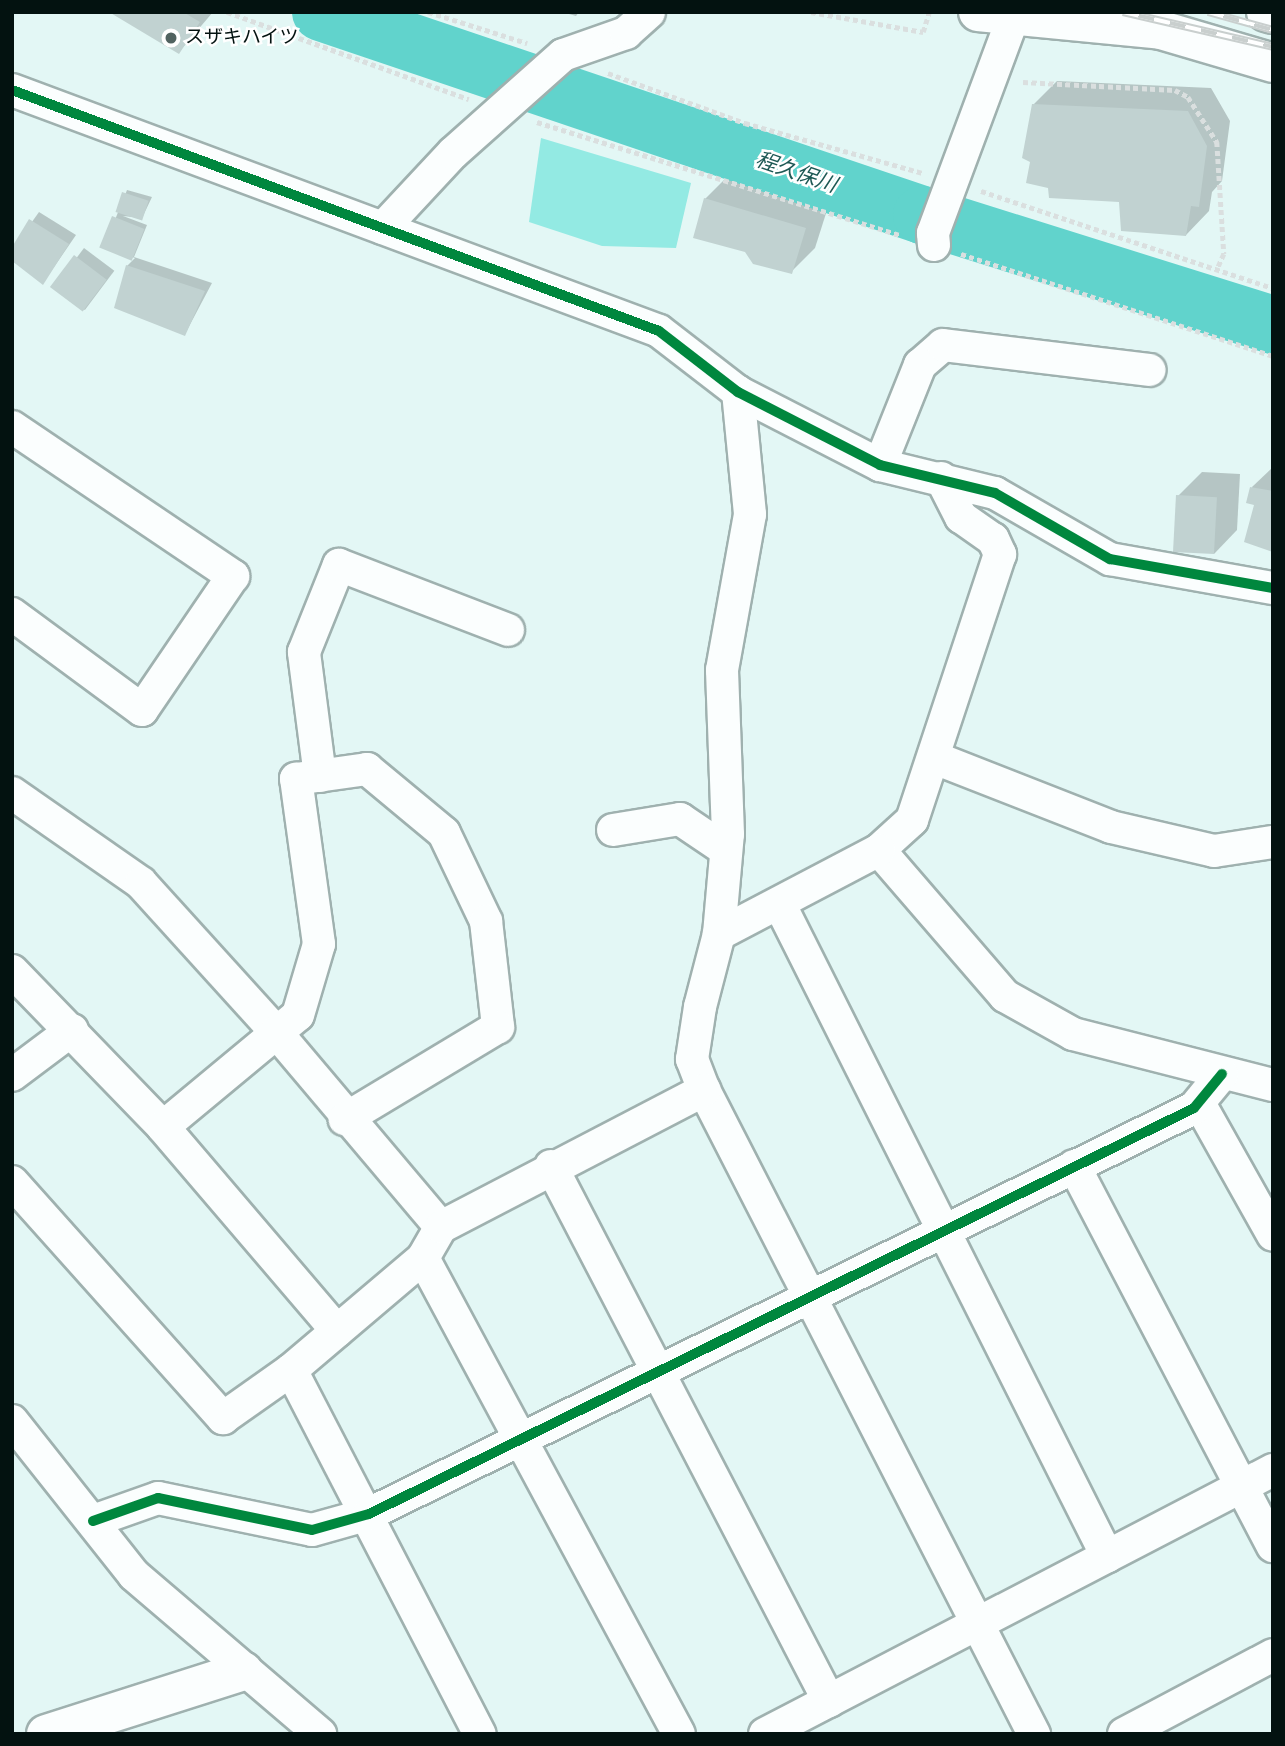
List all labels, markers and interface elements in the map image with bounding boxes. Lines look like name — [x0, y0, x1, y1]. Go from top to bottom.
place label: スザキハイツ — [185, 27, 299, 49]
marker: スザキハイツ — [163, 30, 179, 46]
water label: 程久保川 — [752, 147, 840, 199]

